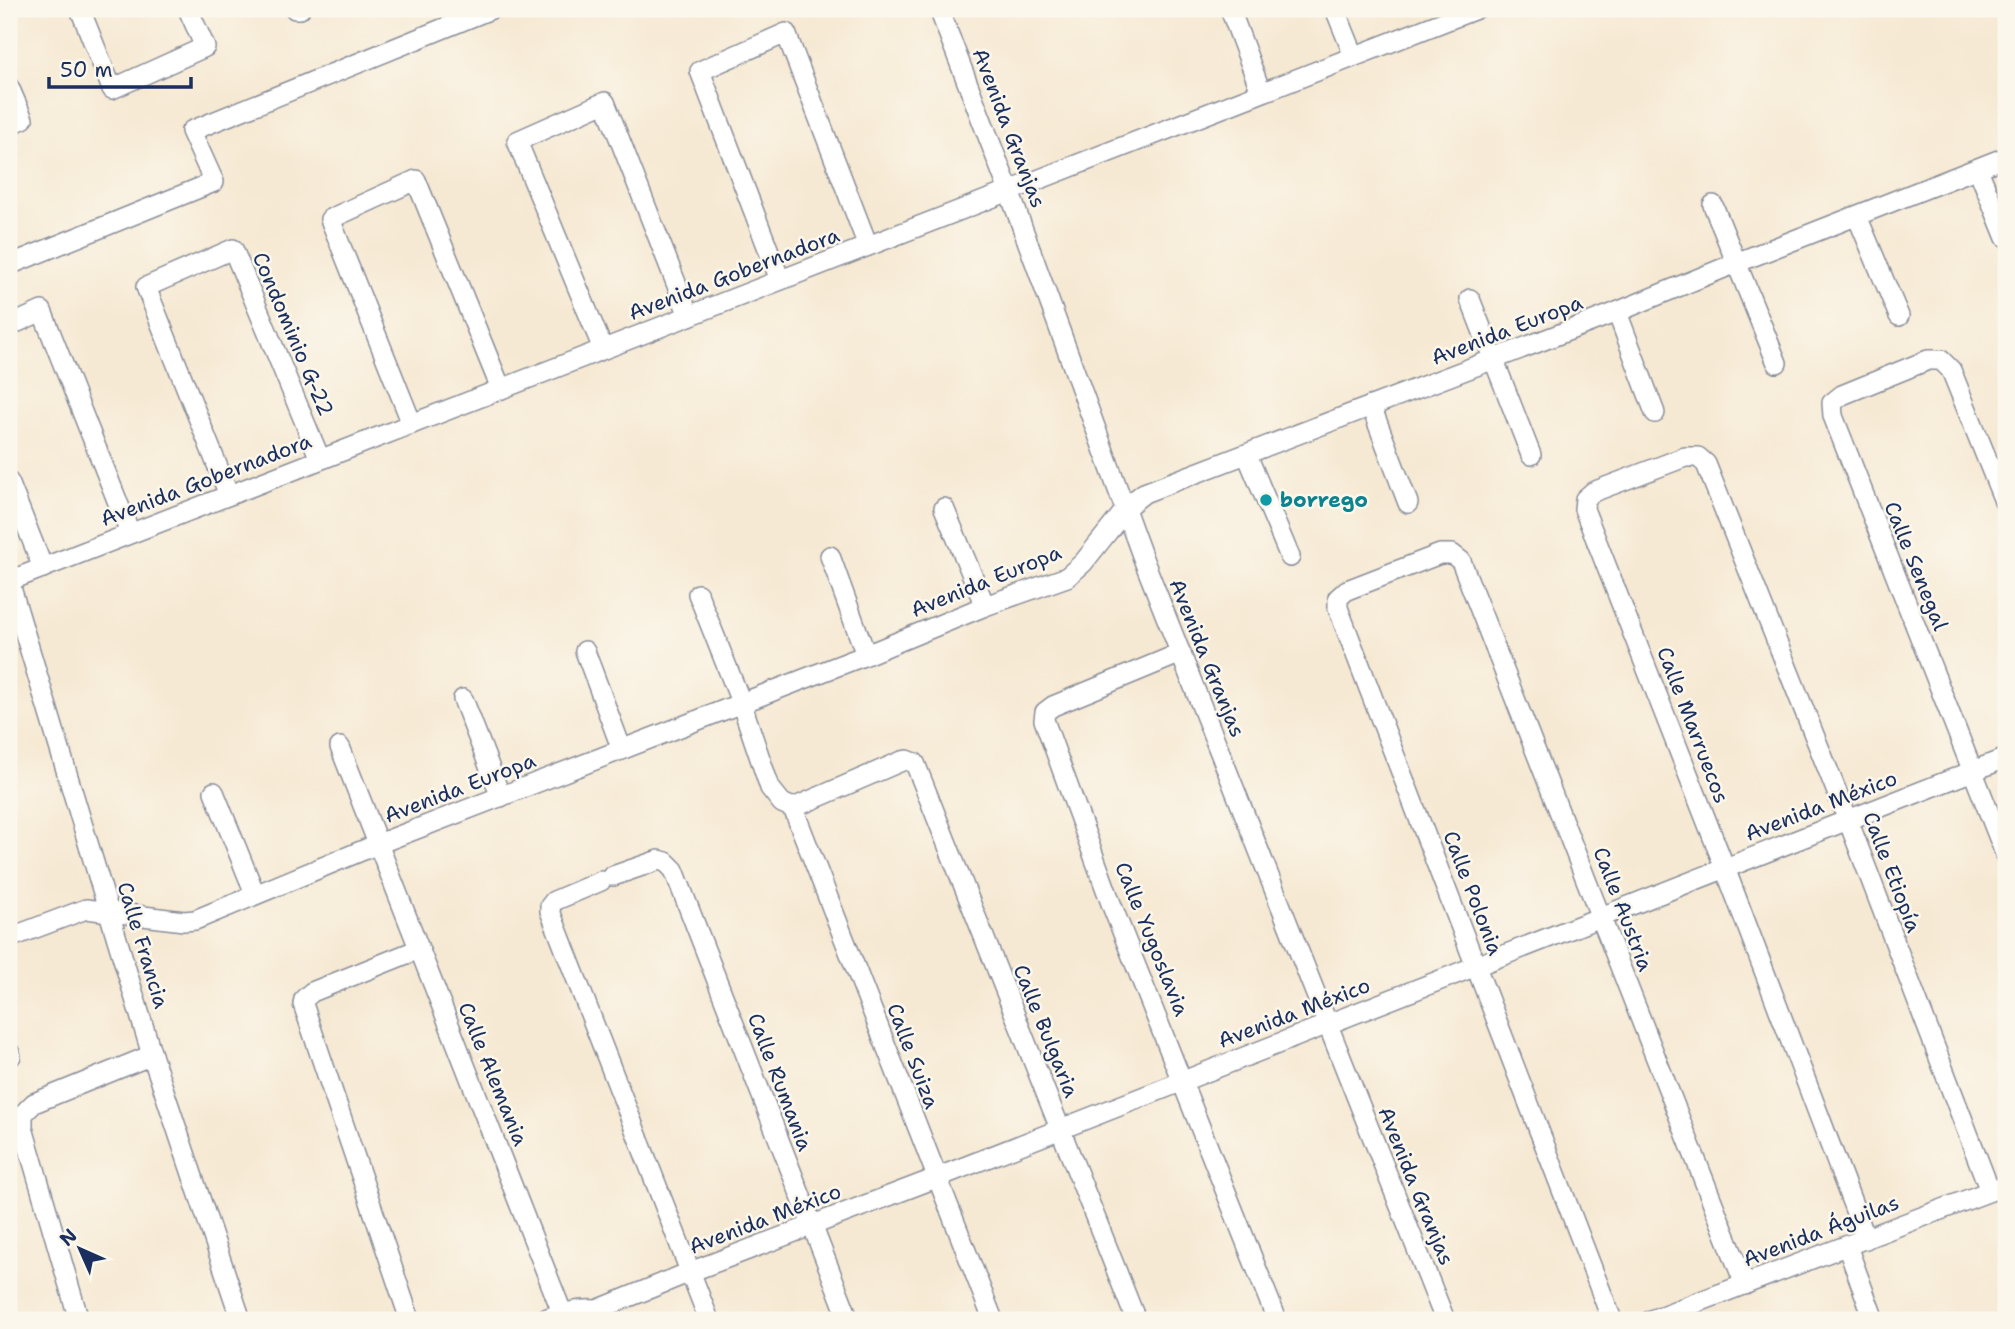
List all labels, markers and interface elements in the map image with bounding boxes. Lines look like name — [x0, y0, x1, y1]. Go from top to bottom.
street label: Avenida Granjas — [966, 44, 1052, 212]
scale bar — [49, 46, 191, 90]
text: 50 m — [60, 56, 113, 84]
street label: Avenida Gobernadora — [625, 221, 843, 327]
street label: Condominio G-22 — [246, 248, 340, 420]
street label: Avenida Europa — [1427, 288, 1587, 372]
street label: Avenida Gobernadora — [97, 427, 315, 533]
place label: borrego — [1280, 486, 1368, 514]
marker: borrego — [1258, 492, 1274, 508]
street label: Calle Senegal — [1877, 497, 1955, 635]
street label: Avenida Europa — [907, 538, 1065, 624]
street label: Avenida Granjas — [1162, 575, 1252, 741]
street label: Calle Marruecos — [1650, 643, 1736, 807]
street label: Avenida Europa — [380, 746, 540, 830]
street label: Avenida México — [1741, 764, 1901, 848]
street label: Calle Etiopía — [1856, 808, 1928, 936]
street label: Calle Polonia — [1436, 827, 1510, 959]
street label: Calle Austria — [1586, 843, 1660, 975]
street label: Calle Yugoslavia — [1108, 858, 1196, 1020]
street label: Calle Francia — [110, 878, 176, 1012]
street label: Calle Bulgaria — [1007, 960, 1085, 1102]
street label: Avenida México — [1214, 971, 1374, 1055]
street label: Calle Alemania — [451, 998, 535, 1150]
street label: Calle Suiza — [880, 999, 946, 1113]
street label: Calle Rumania — [741, 1009, 819, 1155]
street label: Avenida Granjas — [1371, 1103, 1461, 1269]
street label: Avenida México — [685, 1177, 845, 1261]
street label: Avenida Águilas — [1739, 1187, 1903, 1274]
north arrow — [46, 1214, 116, 1284]
text: N — [54, 1223, 82, 1251]

